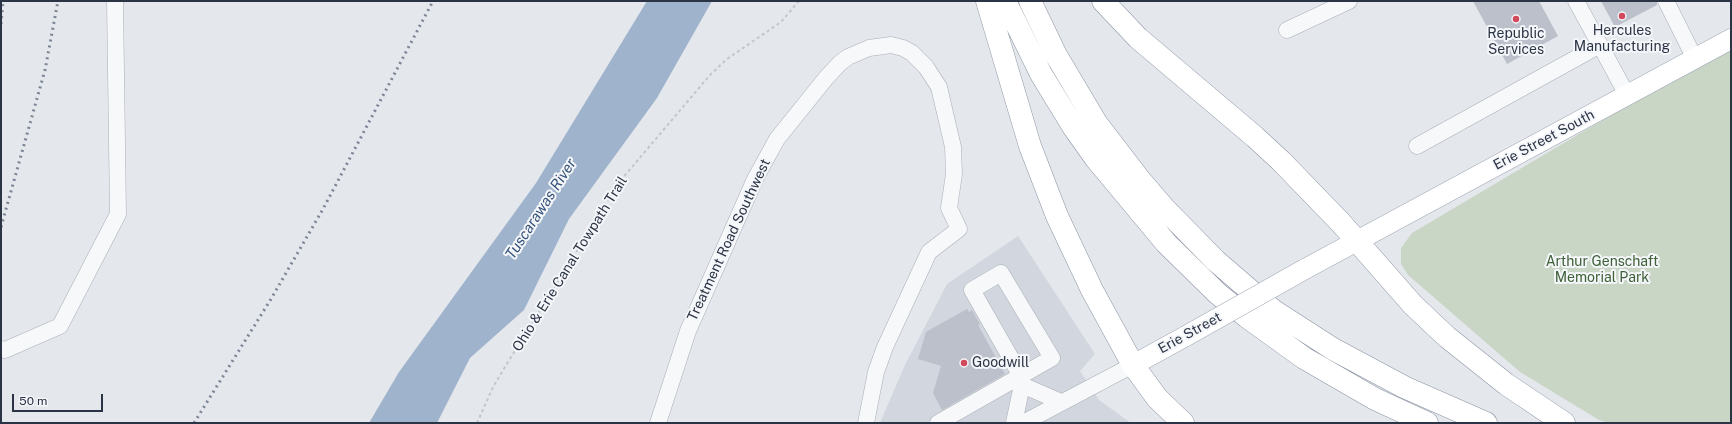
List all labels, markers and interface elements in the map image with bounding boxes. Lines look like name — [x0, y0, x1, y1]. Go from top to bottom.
marker: Hercules Manufacturing — [1617, 11, 1627, 21]
marker: Republic Services — [1511, 14, 1521, 24]
place label: Hercules Manufacturing — [1574, 23, 1670, 56]
place label: Republic Services — [1487, 26, 1545, 58]
street label: Erie Street South — [1491, 106, 1597, 174]
water label: Tuscarawas River — [502, 155, 580, 263]
street label: Treatment Road Southwest — [684, 156, 774, 324]
street label: Ohio & Erie Canal Towpath Trail — [509, 173, 631, 355]
park label: Arthur Genschaft Memorial Park — [1546, 254, 1658, 286]
street label: Erie Street — [1155, 309, 1225, 357]
place label: Goodwill — [972, 355, 1029, 371]
marker: Goodwill — [959, 358, 969, 368]
scale bar — [14, 386, 105, 412]
text: 50 m — [19, 394, 47, 408]

